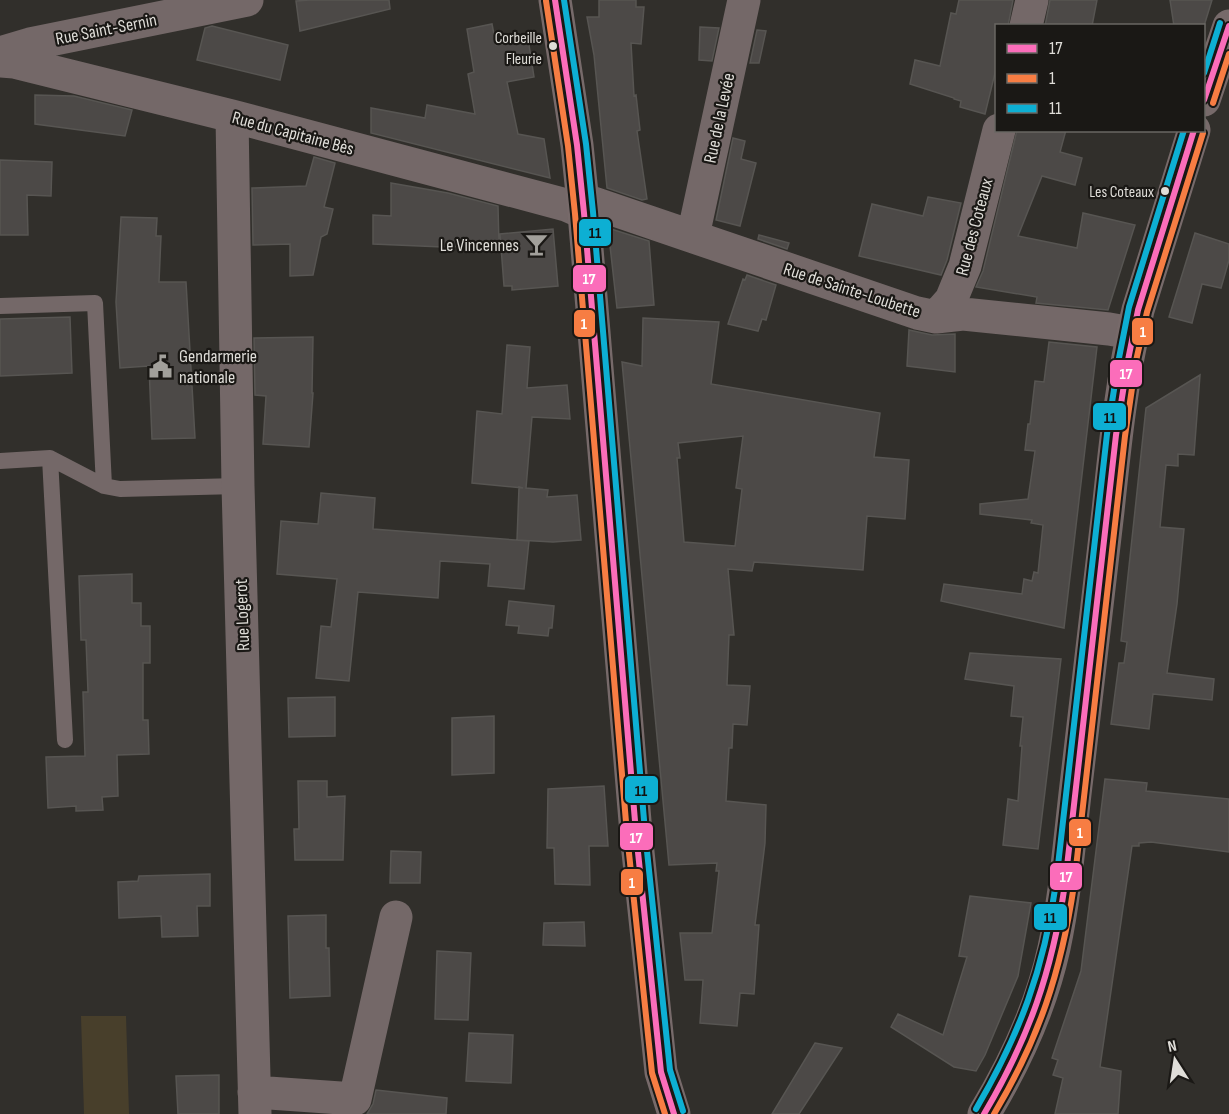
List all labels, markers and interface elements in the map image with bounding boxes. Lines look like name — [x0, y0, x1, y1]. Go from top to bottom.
street label: Rue Saint-Sernin — [54, 9, 158, 50]
legend — [995, 24, 1205, 132]
place label: Corbeille Fleurie — [495, 29, 542, 69]
text: 17 — [1049, 38, 1063, 59]
marker: Corbeille Fleurie — [547, 40, 559, 52]
text: 1 — [1049, 68, 1056, 89]
street label: Rue de la Levée — [700, 71, 739, 165]
text: 11 — [1049, 98, 1062, 119]
street label: Rue du Capitaine Bès — [230, 107, 356, 160]
street label: Rue des Coteaux — [951, 176, 998, 278]
place label: Les Coteaux — [1089, 183, 1154, 202]
marker: Les Coteaux — [1159, 185, 1171, 197]
line badge: 11 — [578, 218, 612, 247]
text: 11 — [589, 224, 602, 243]
bar icon: Le Vincennes — [524, 232, 550, 258]
place label: Le Vincennes — [440, 235, 519, 256]
street label: Rue de Sainte-Loubette — [781, 258, 923, 323]
line badge: 17 — [572, 264, 607, 293]
text: 17 — [582, 270, 596, 289]
line badge: 1 — [573, 309, 596, 338]
text: 1 — [581, 315, 588, 334]
line badge: 1 — [1131, 317, 1154, 346]
text: 1 — [1140, 323, 1147, 342]
place label: Gendarmerie nationale — [179, 346, 257, 388]
public building icon: Gendarmerie nationale — [148, 353, 174, 379]
line badge: 17 — [1109, 359, 1143, 388]
text: 17 — [1119, 365, 1133, 384]
line badge: 11 — [1092, 402, 1127, 431]
text: 11 — [1104, 409, 1117, 428]
street label: Rue Logerot — [231, 578, 254, 651]
line badge: 11 — [624, 775, 659, 804]
text: 11 — [635, 782, 648, 801]
line badge: 1 — [1068, 818, 1092, 847]
line badge: 17 — [619, 822, 654, 851]
text: 1 — [1077, 824, 1084, 843]
text: 17 — [629, 829, 643, 848]
line badge: 17 — [1049, 862, 1083, 891]
line badge: 1 — [620, 868, 644, 896]
text: 17 — [1059, 868, 1073, 887]
text: 1 — [629, 874, 636, 893]
line badge: 11 — [1033, 903, 1068, 931]
text: 11 — [1044, 909, 1057, 928]
north arrow — [1145, 1030, 1205, 1090]
text: N — [1166, 1037, 1178, 1057]

